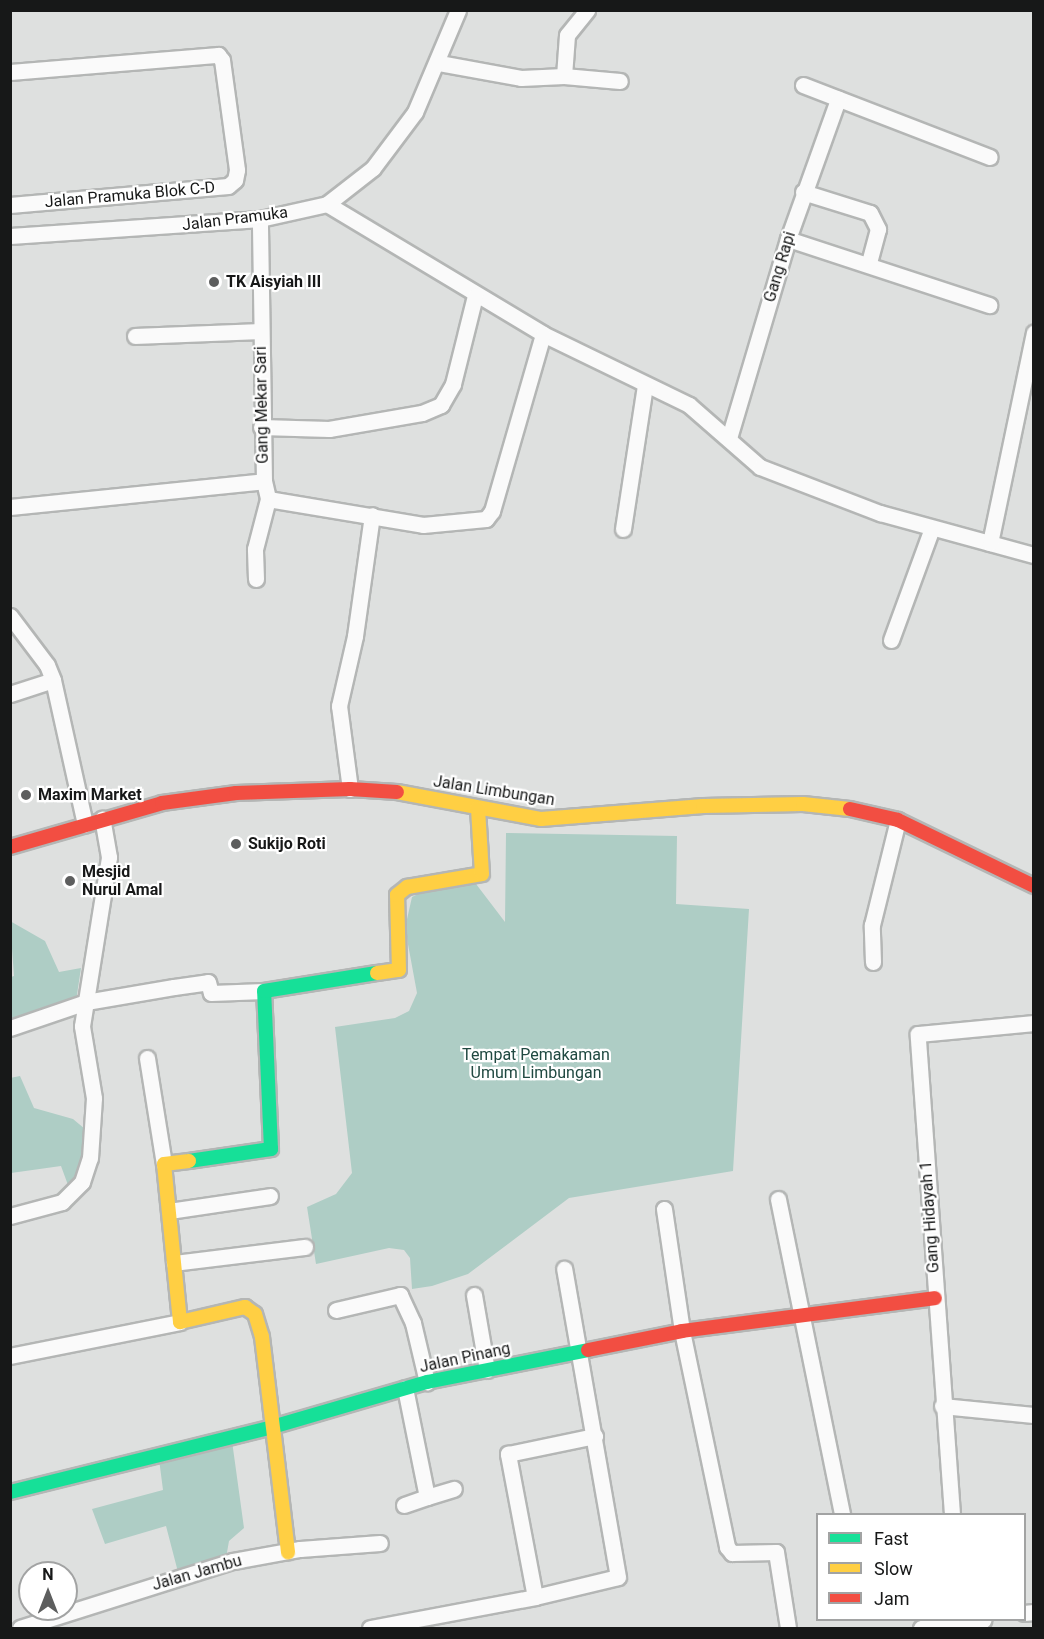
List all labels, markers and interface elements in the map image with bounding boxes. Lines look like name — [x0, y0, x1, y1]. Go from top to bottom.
street label: Jalan Pramuka Blok C-D — [44, 178, 216, 212]
street label: Jalan Pramuka — [181, 203, 289, 235]
street label: Gang Rapi — [760, 229, 800, 305]
place label: TK Aisyiah III — [226, 272, 321, 292]
marker: TK Aisyiah III — [207, 275, 221, 289]
street label: Gang Mekar Sari — [251, 346, 273, 464]
street label: Jalan Limbungan — [432, 772, 556, 810]
place label: Maxim Market — [38, 785, 142, 805]
marker: Maxim Market — [19, 788, 33, 802]
place label: Sukijo Roti — [248, 834, 326, 854]
marker: Sukijo Roti — [229, 837, 243, 851]
place label: Mesjid Nurul Amal — [82, 862, 162, 900]
marker: Mesjid Nurul Amal — [63, 874, 77, 888]
park label: Tempat Pemakaman Umum Limbungan — [462, 1045, 610, 1083]
street label: Gang Hidayah 1 — [917, 1160, 943, 1274]
street label: Jalan Pinang — [418, 1339, 512, 1377]
legend — [816, 1513, 1026, 1621]
text: Fast — [874, 1528, 909, 1549]
street label: Jalan Jambu — [150, 1551, 244, 1595]
text: Slow — [874, 1558, 913, 1579]
north arrow — [18, 1561, 78, 1621]
text: N — [42, 1565, 54, 1584]
text: Jam — [874, 1588, 910, 1609]

